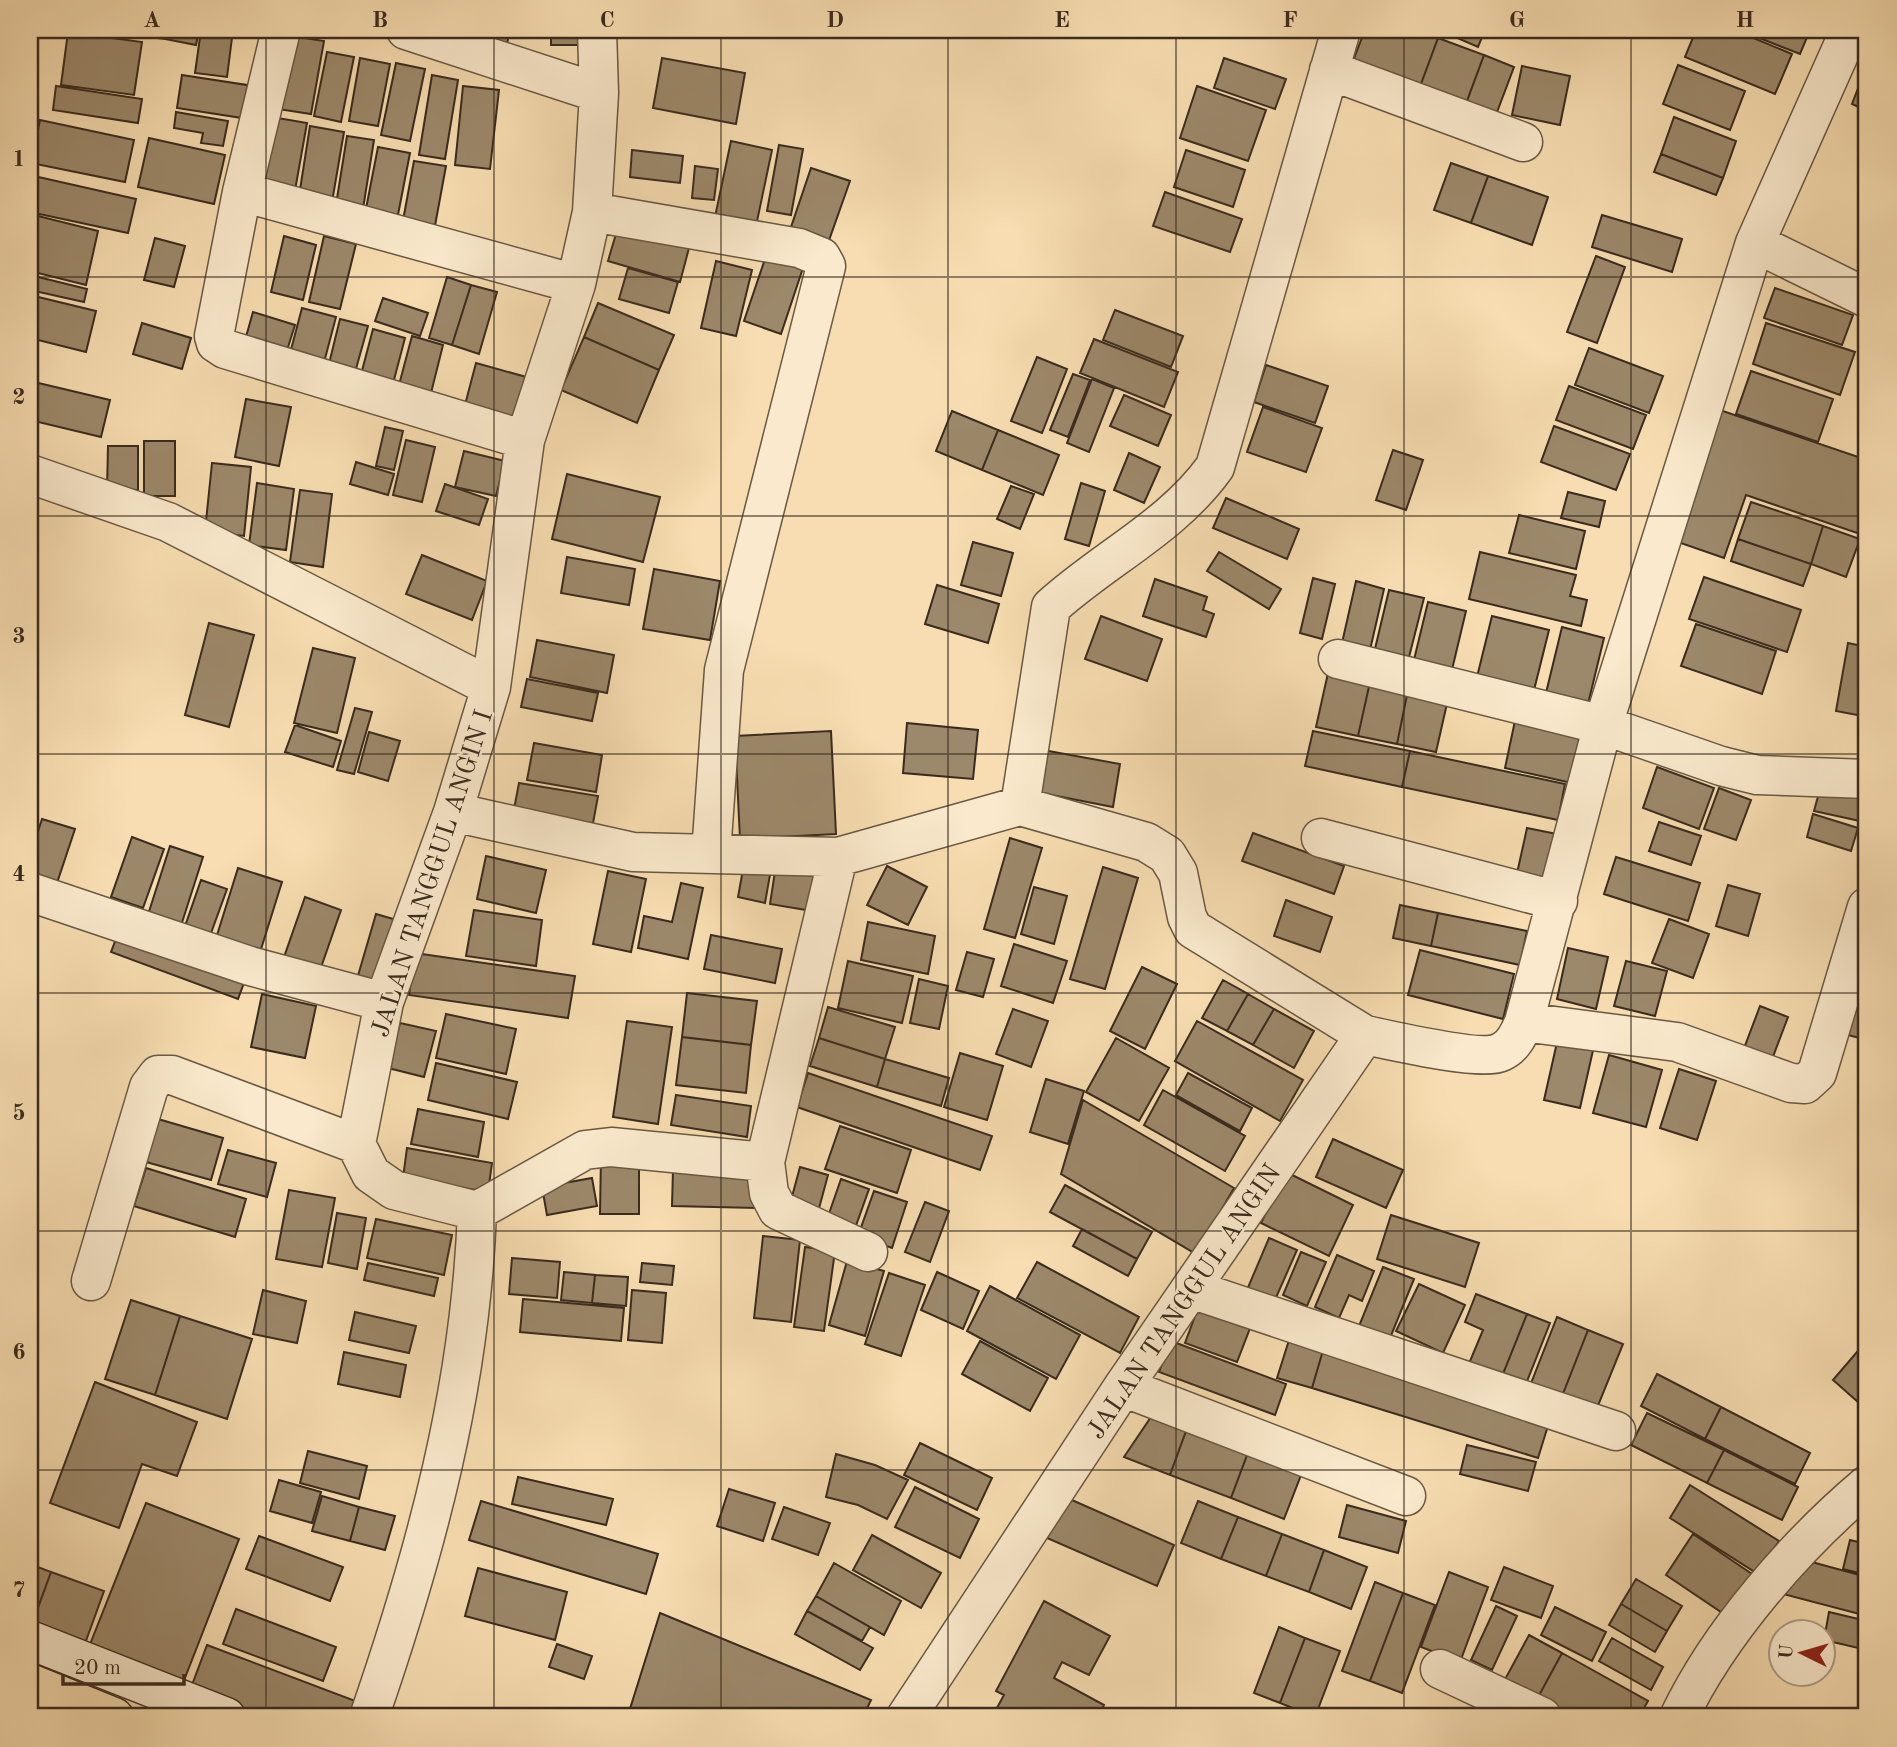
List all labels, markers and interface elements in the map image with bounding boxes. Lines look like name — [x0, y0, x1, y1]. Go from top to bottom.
text: A — [143, 9, 161, 32]
text: B — [372, 9, 388, 32]
text: C — [599, 9, 615, 32]
text: D — [826, 9, 844, 32]
text: E — [1054, 9, 1070, 32]
text: F — [1282, 9, 1298, 32]
text: G — [1509, 9, 1525, 32]
text: H — [1736, 9, 1754, 32]
text: 1 — [12, 148, 26, 171]
text: 2 — [12, 386, 26, 409]
text: 3 — [12, 625, 26, 648]
street label: JALAN TANGGUL ANGIN I — [368, 707, 498, 1040]
text: 4 — [12, 863, 26, 886]
text: 5 — [12, 1102, 26, 1125]
street label: JALAN TANGGUL ANGIN — [1083, 1160, 1286, 1444]
text: 6 — [12, 1341, 26, 1364]
text: 7 — [12, 1579, 26, 1602]
north arrow — [1768, 1618, 1838, 1688]
scale bar — [63, 1642, 184, 1686]
text: U — [1777, 1643, 1798, 1660]
text: 20 m — [74, 1658, 121, 1679]

